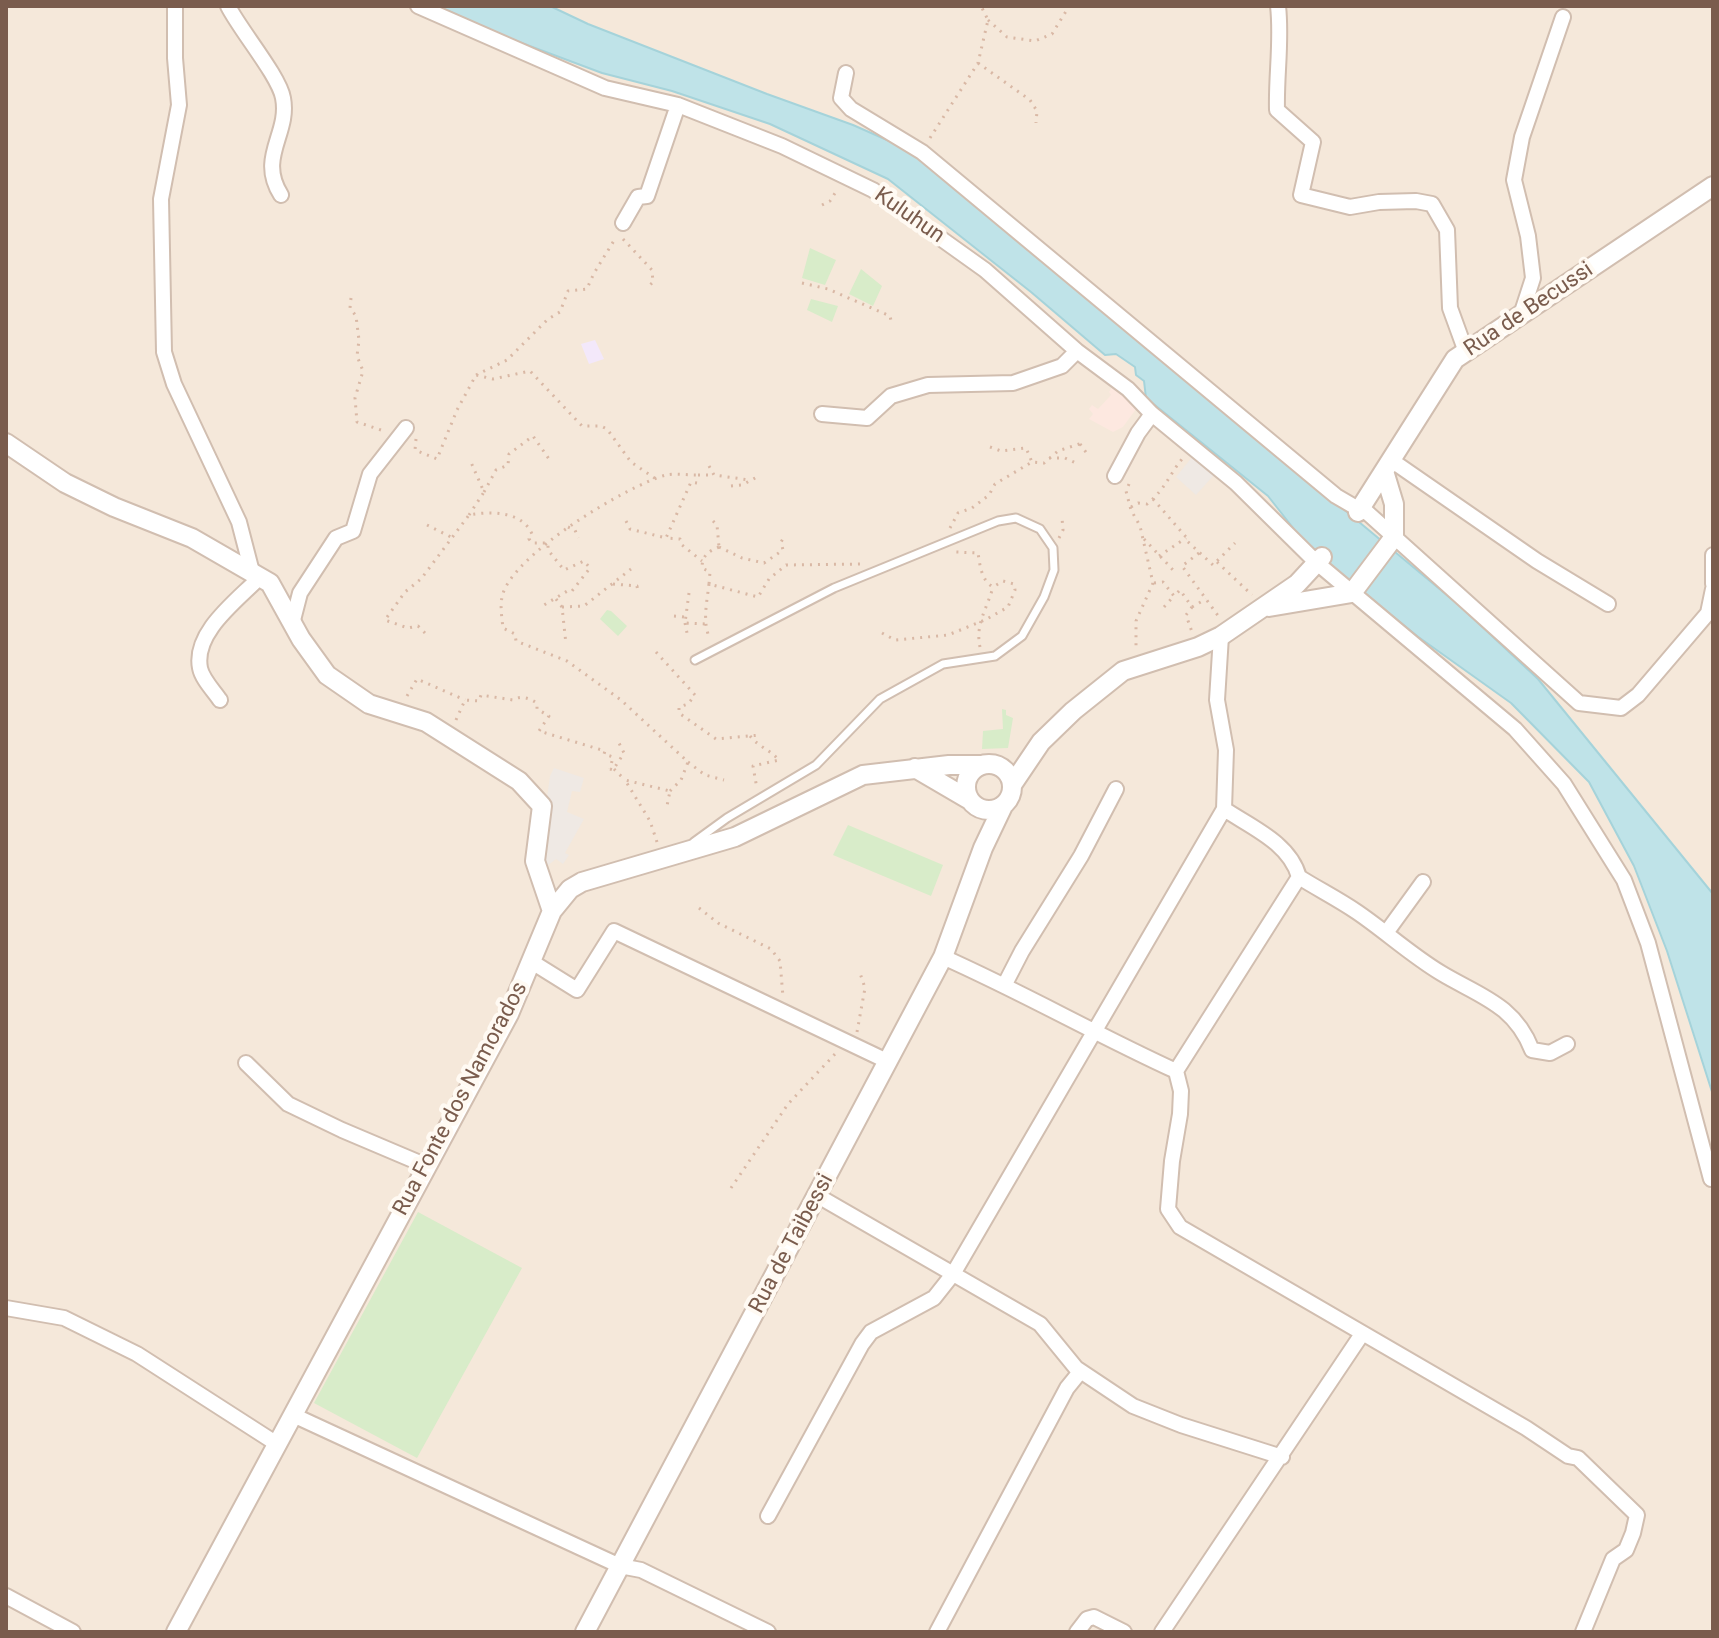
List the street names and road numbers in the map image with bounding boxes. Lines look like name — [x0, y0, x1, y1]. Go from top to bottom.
street label: Kuluhun — [869, 182, 949, 250]
street label: Rua de Becussi — [1460, 257, 1598, 363]
street label: Rua Fonte dos Namorados — [388, 978, 534, 1220]
street label: Rua de Taibessi — [744, 1170, 840, 1318]

